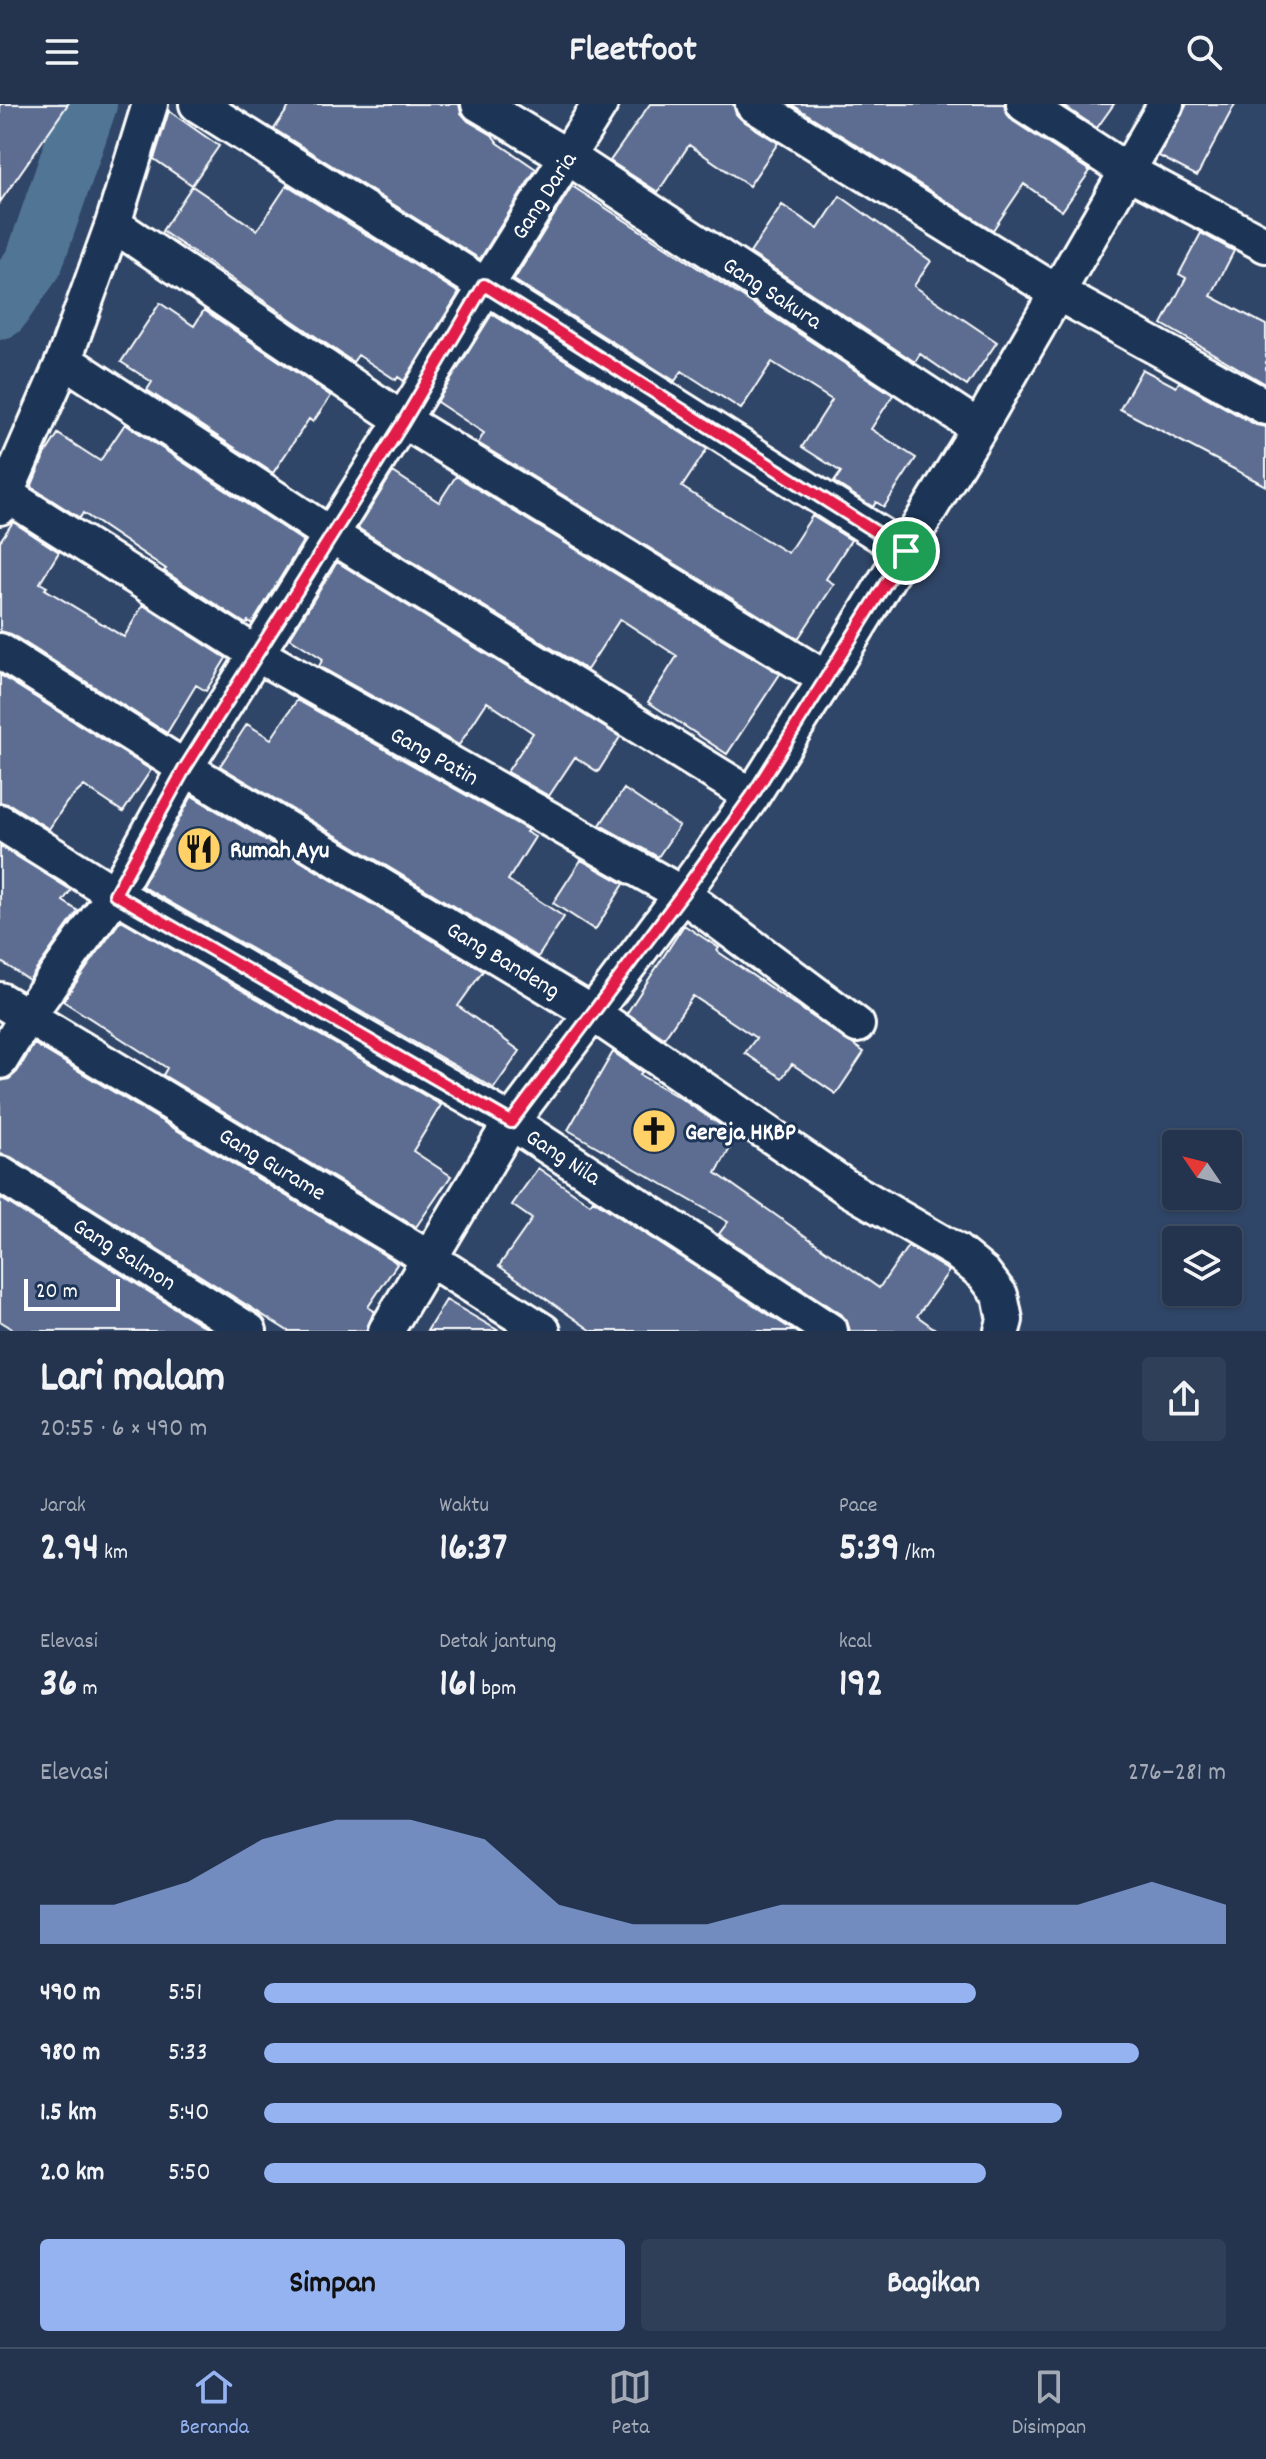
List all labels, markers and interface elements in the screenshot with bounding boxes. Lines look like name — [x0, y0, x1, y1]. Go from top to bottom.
text: Fleetfoot — [569, 26, 697, 78]
icon: menu — [40, 30, 84, 74]
icon: search — [1182, 30, 1226, 74]
street label: Gang Daria — [504, 145, 587, 247]
street label: Gang Sakura — [715, 250, 828, 340]
pin — [872, 517, 940, 585]
icon: arrive — [884, 529, 928, 573]
street label: Gang Patin — [383, 719, 484, 796]
restaurant icon: Rumah Ayu — [175, 825, 223, 873]
place label: Rumah Ayu — [230, 835, 329, 869]
street label: Gang Bandeng — [439, 914, 566, 1009]
church icon: Gereja HKBP — [630, 1107, 678, 1155]
place label: Gereja HKBP — [685, 1117, 796, 1151]
street label: Gang Gurame — [211, 1120, 332, 1211]
street label: Gang Nila — [518, 1121, 607, 1196]
north arrow — [1162, 1130, 1242, 1210]
map controls — [1162, 1130, 1242, 1306]
street label: Gang Salmon — [65, 1210, 182, 1301]
button: layers — [1162, 1226, 1242, 1306]
scale bar — [24, 1275, 120, 1311]
text: 20 m — [36, 1277, 78, 1308]
text: Lari malam — [40, 1349, 225, 1412]
button: share — [1142, 1357, 1226, 1441]
text: 20:55 · 6 × 490 m — [40, 1411, 207, 1448]
text: Jarak — [40, 1491, 86, 1522]
text: Waktu — [439, 1491, 489, 1522]
text: Pace — [839, 1491, 878, 1522]
text: 2.94 — [40, 1522, 99, 1579]
text: 16:37 — [439, 1522, 507, 1579]
text: 5:39 — [839, 1522, 900, 1579]
text: km — [99, 1538, 128, 1569]
text: /km — [900, 1538, 935, 1569]
text: Elevasi — [40, 1627, 98, 1658]
text: Detak jantung — [439, 1627, 557, 1658]
text: kcal — [839, 1627, 872, 1658]
text: 36 — [40, 1658, 77, 1715]
text: 161 — [439, 1658, 476, 1715]
text: 192 — [839, 1658, 883, 1715]
text: m — [77, 1674, 98, 1705]
text: bpm — [476, 1674, 516, 1705]
text: Elevasi — [40, 1755, 108, 1792]
text: 276–281 m — [1128, 1755, 1226, 1792]
text: 490 m — [40, 1975, 101, 2012]
text: 5:51 — [168, 1975, 202, 2012]
text: 980 m — [40, 2035, 100, 2072]
text: 5:33 — [168, 2035, 207, 2072]
text: 1.5 km — [40, 2095, 97, 2132]
text: 5:40 — [168, 2095, 209, 2132]
text: 2.0 km — [40, 2155, 104, 2192]
text: 5:50 — [168, 2155, 211, 2192]
button: Simpan — [40, 2239, 625, 2331]
button: Bagikan — [641, 2239, 1226, 2331]
tab: Beranda — [180, 2365, 249, 2444]
tab: Peta — [608, 2365, 652, 2444]
tab: Disimpan — [1012, 2365, 1086, 2444]

